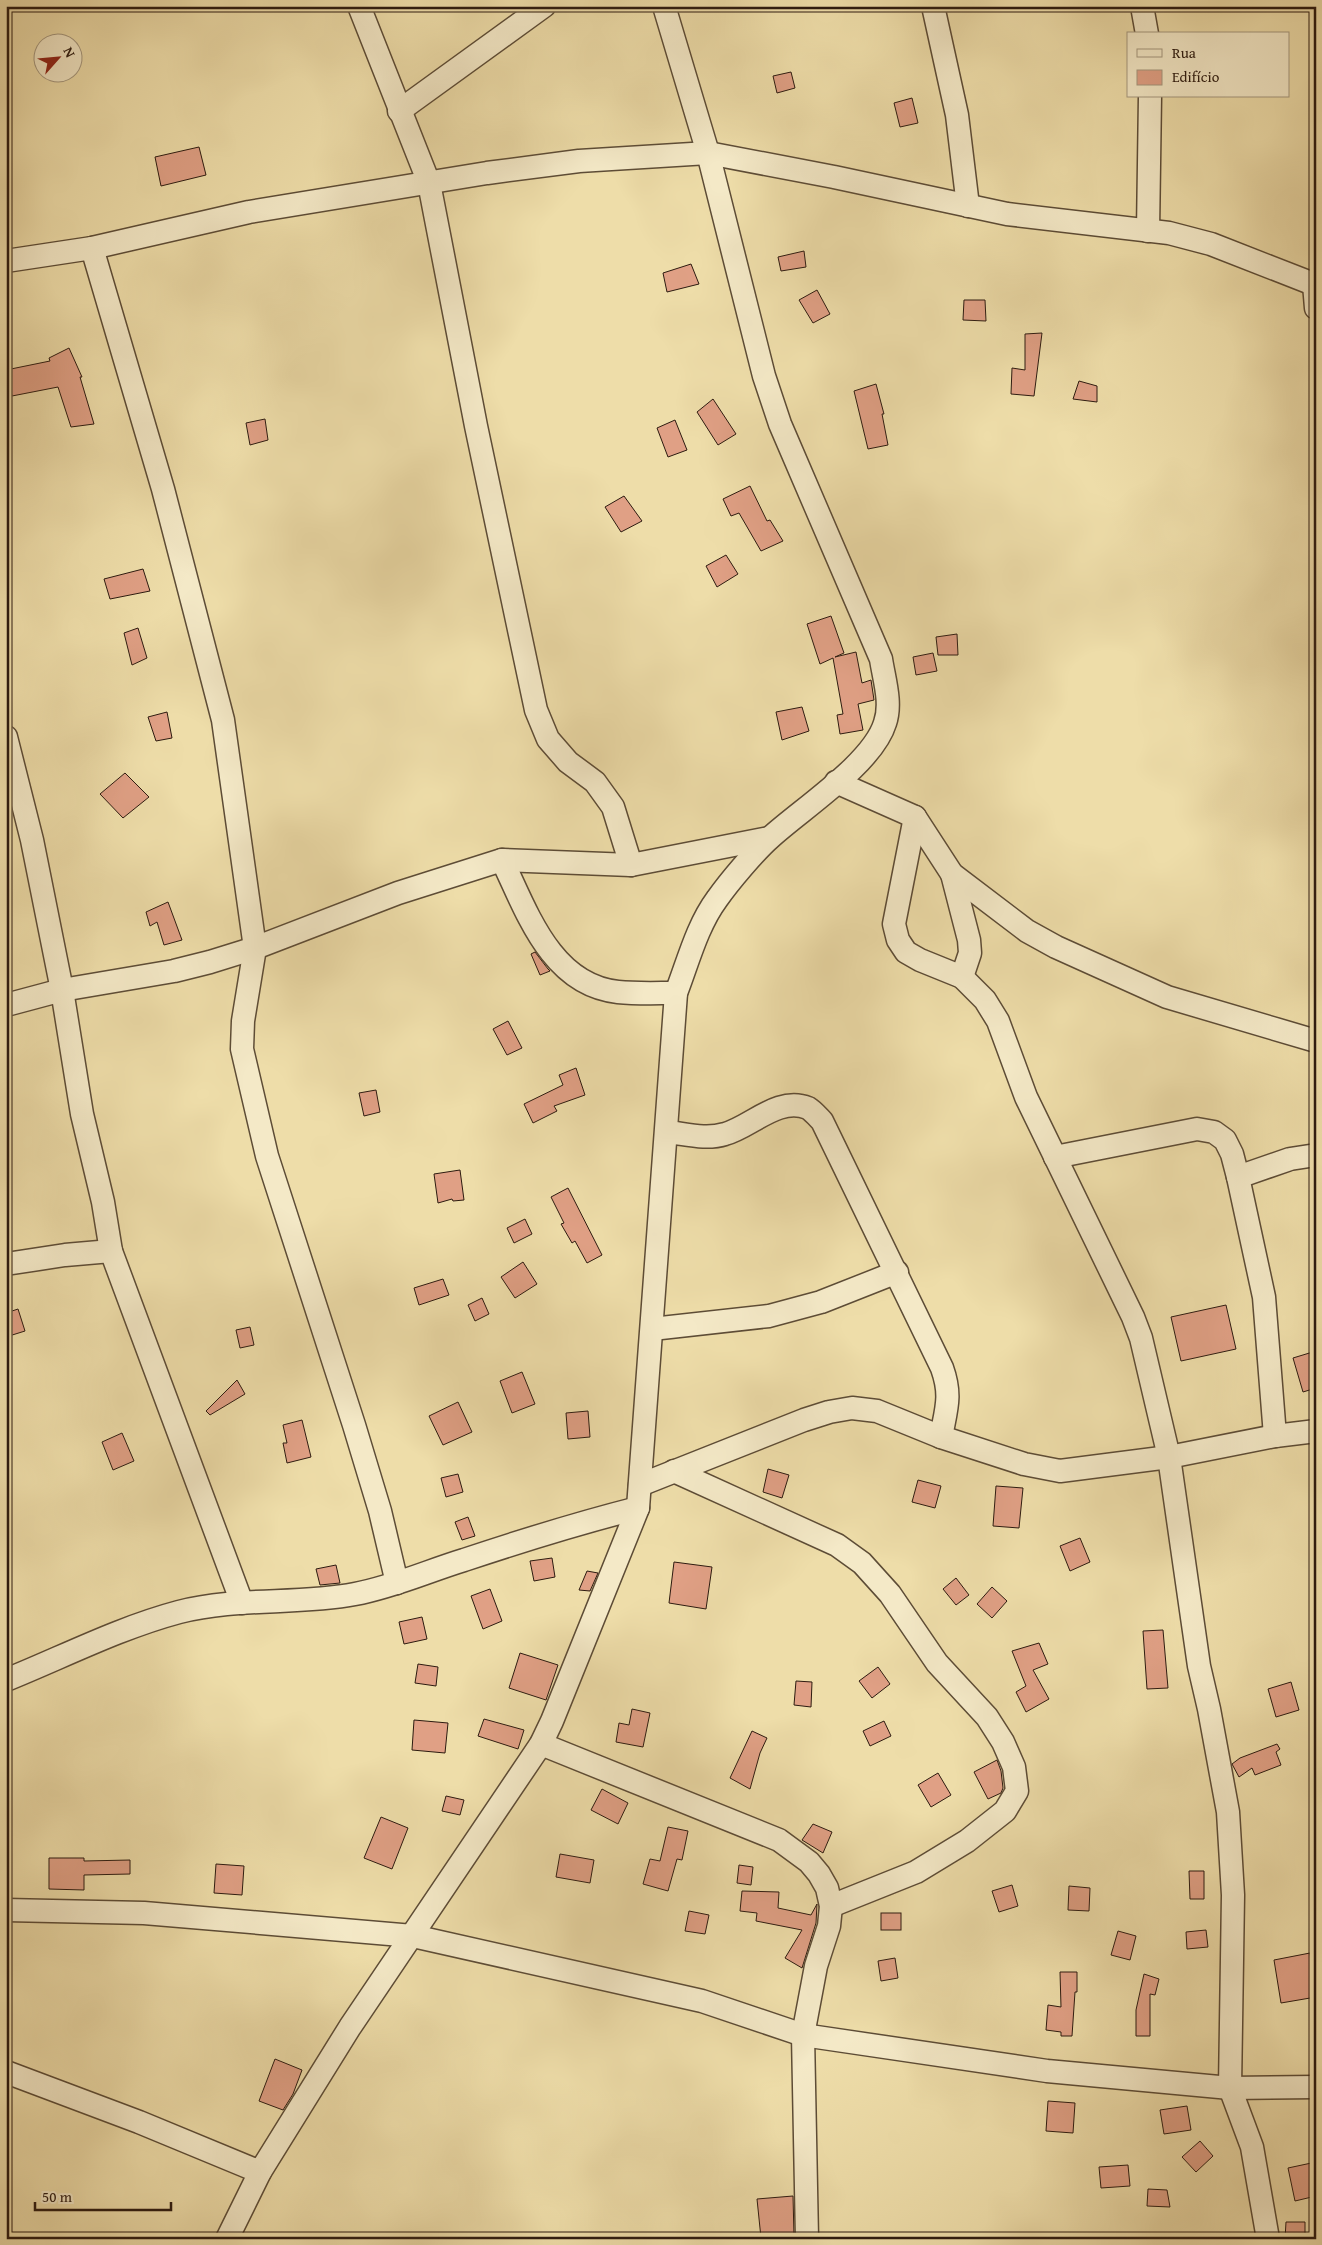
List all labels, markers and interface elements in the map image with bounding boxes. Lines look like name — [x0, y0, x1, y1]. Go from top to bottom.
north arrow — [32, 32, 82, 82]
legend — [1127, 32, 1290, 98]
text: Rua — [1172, 42, 1196, 63]
text: N — [59, 43, 81, 61]
text: Edifício — [1172, 66, 1220, 87]
scale bar — [35, 2180, 171, 2212]
text: 50 m — [42, 2186, 73, 2207]

